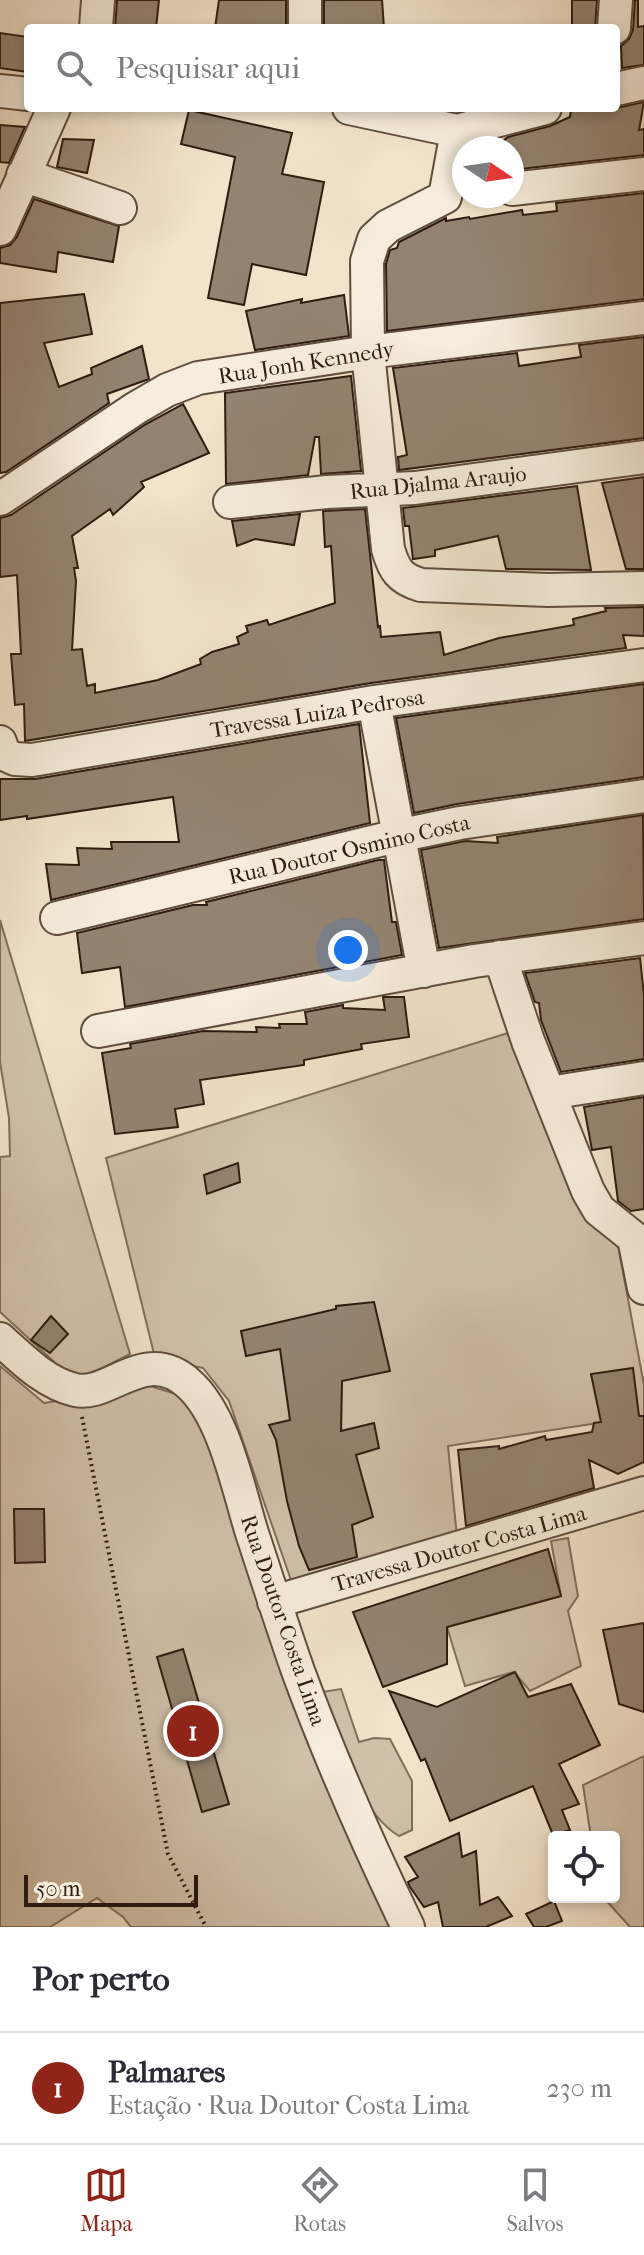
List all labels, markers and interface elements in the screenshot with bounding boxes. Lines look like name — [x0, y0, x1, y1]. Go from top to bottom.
search box — [24, 24, 620, 112]
icon: search — [52, 46, 96, 90]
text: Pesquisar aqui — [116, 51, 300, 86]
north arrow — [452, 136, 524, 208]
street label: Rua Jonh Kennedy — [216, 336, 397, 390]
street label: Rua Djalma Araujo — [348, 461, 528, 505]
street label: Travessa Luiza Pedrosa — [208, 684, 427, 744]
street label: Rua Doutor Osmino Costa — [226, 809, 473, 890]
your location — [328, 930, 368, 970]
street label: Travessa Doutor Costa Lima — [329, 1500, 590, 1598]
street label: Rua Doutor Costa Lima — [235, 1512, 332, 1730]
pin: 1 — [167, 1701, 219, 1761]
map controls — [548, 1831, 620, 1903]
button: locate — [548, 1831, 620, 1903]
scale bar — [24, 1871, 198, 1907]
text: 50 m — [36, 1876, 81, 1902]
text: Por perto — [32, 1959, 170, 1999]
text: Palmares — [108, 2055, 225, 2090]
text: 1 — [53, 2073, 63, 2104]
text: 230 m — [546, 2073, 612, 2104]
text: Estação · Rua Doutor Costa Lima — [108, 2090, 469, 2121]
tab: Mapa — [80, 2163, 133, 2237]
tab: Rotas — [293, 2163, 346, 2237]
tab: Salvos — [507, 2163, 564, 2237]

